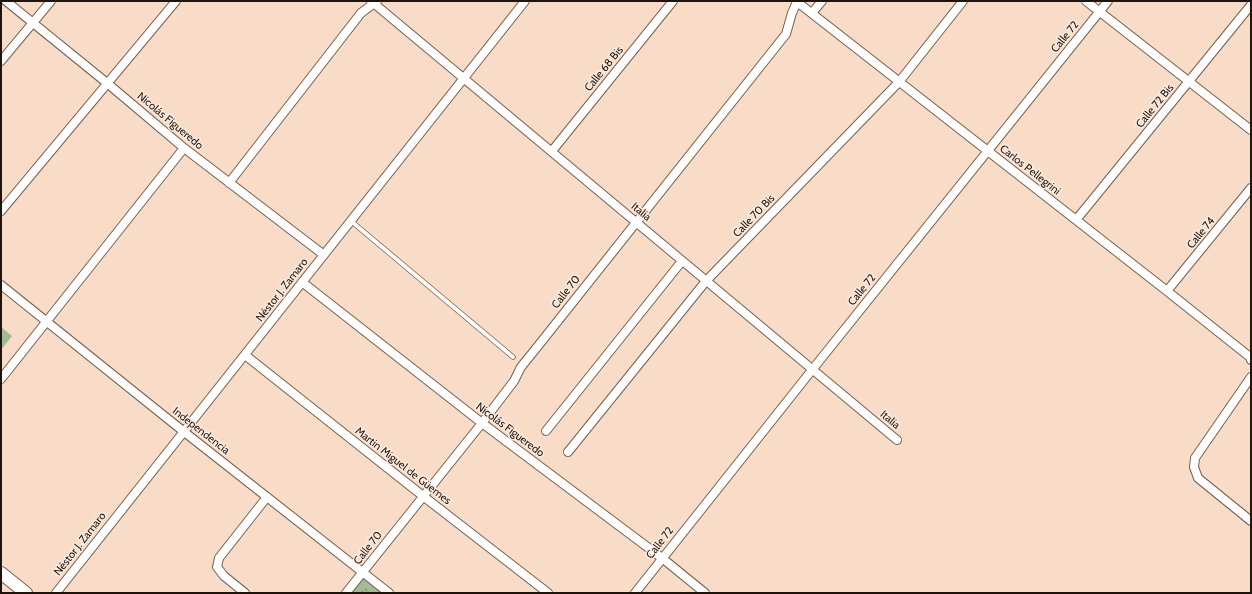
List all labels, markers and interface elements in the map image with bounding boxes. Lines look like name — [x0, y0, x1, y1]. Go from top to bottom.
street label: Calle 72 — [1048, 19, 1082, 55]
street label: Calle 68 Bis — [582, 44, 626, 94]
street label: Calle 72 Bis — [1133, 81, 1177, 131]
street label: Nicolás Figueredo — [134, 90, 206, 152]
street label: Carlos Pellegrini — [997, 142, 1063, 198]
street label: Calle 70 Bis — [730, 192, 778, 240]
street label: Italia — [628, 200, 654, 224]
street label: Calle 74 — [1184, 215, 1218, 251]
street label: Néstor J. Zamaro — [253, 256, 311, 324]
street label: Calle 72 — [845, 272, 879, 308]
street label: Calle 70 — [549, 273, 583, 311]
street label: Nicolás Figueredo — [473, 400, 547, 460]
street label: Independencia — [170, 405, 232, 457]
street label: Italia — [877, 408, 903, 432]
street label: Martin Miguel de Güemes — [352, 424, 454, 508]
street label: Néstor J. Zamaro — [51, 510, 109, 578]
street label: Calle 72 — [644, 525, 676, 561]
street label: Calle 70 — [351, 529, 385, 567]

